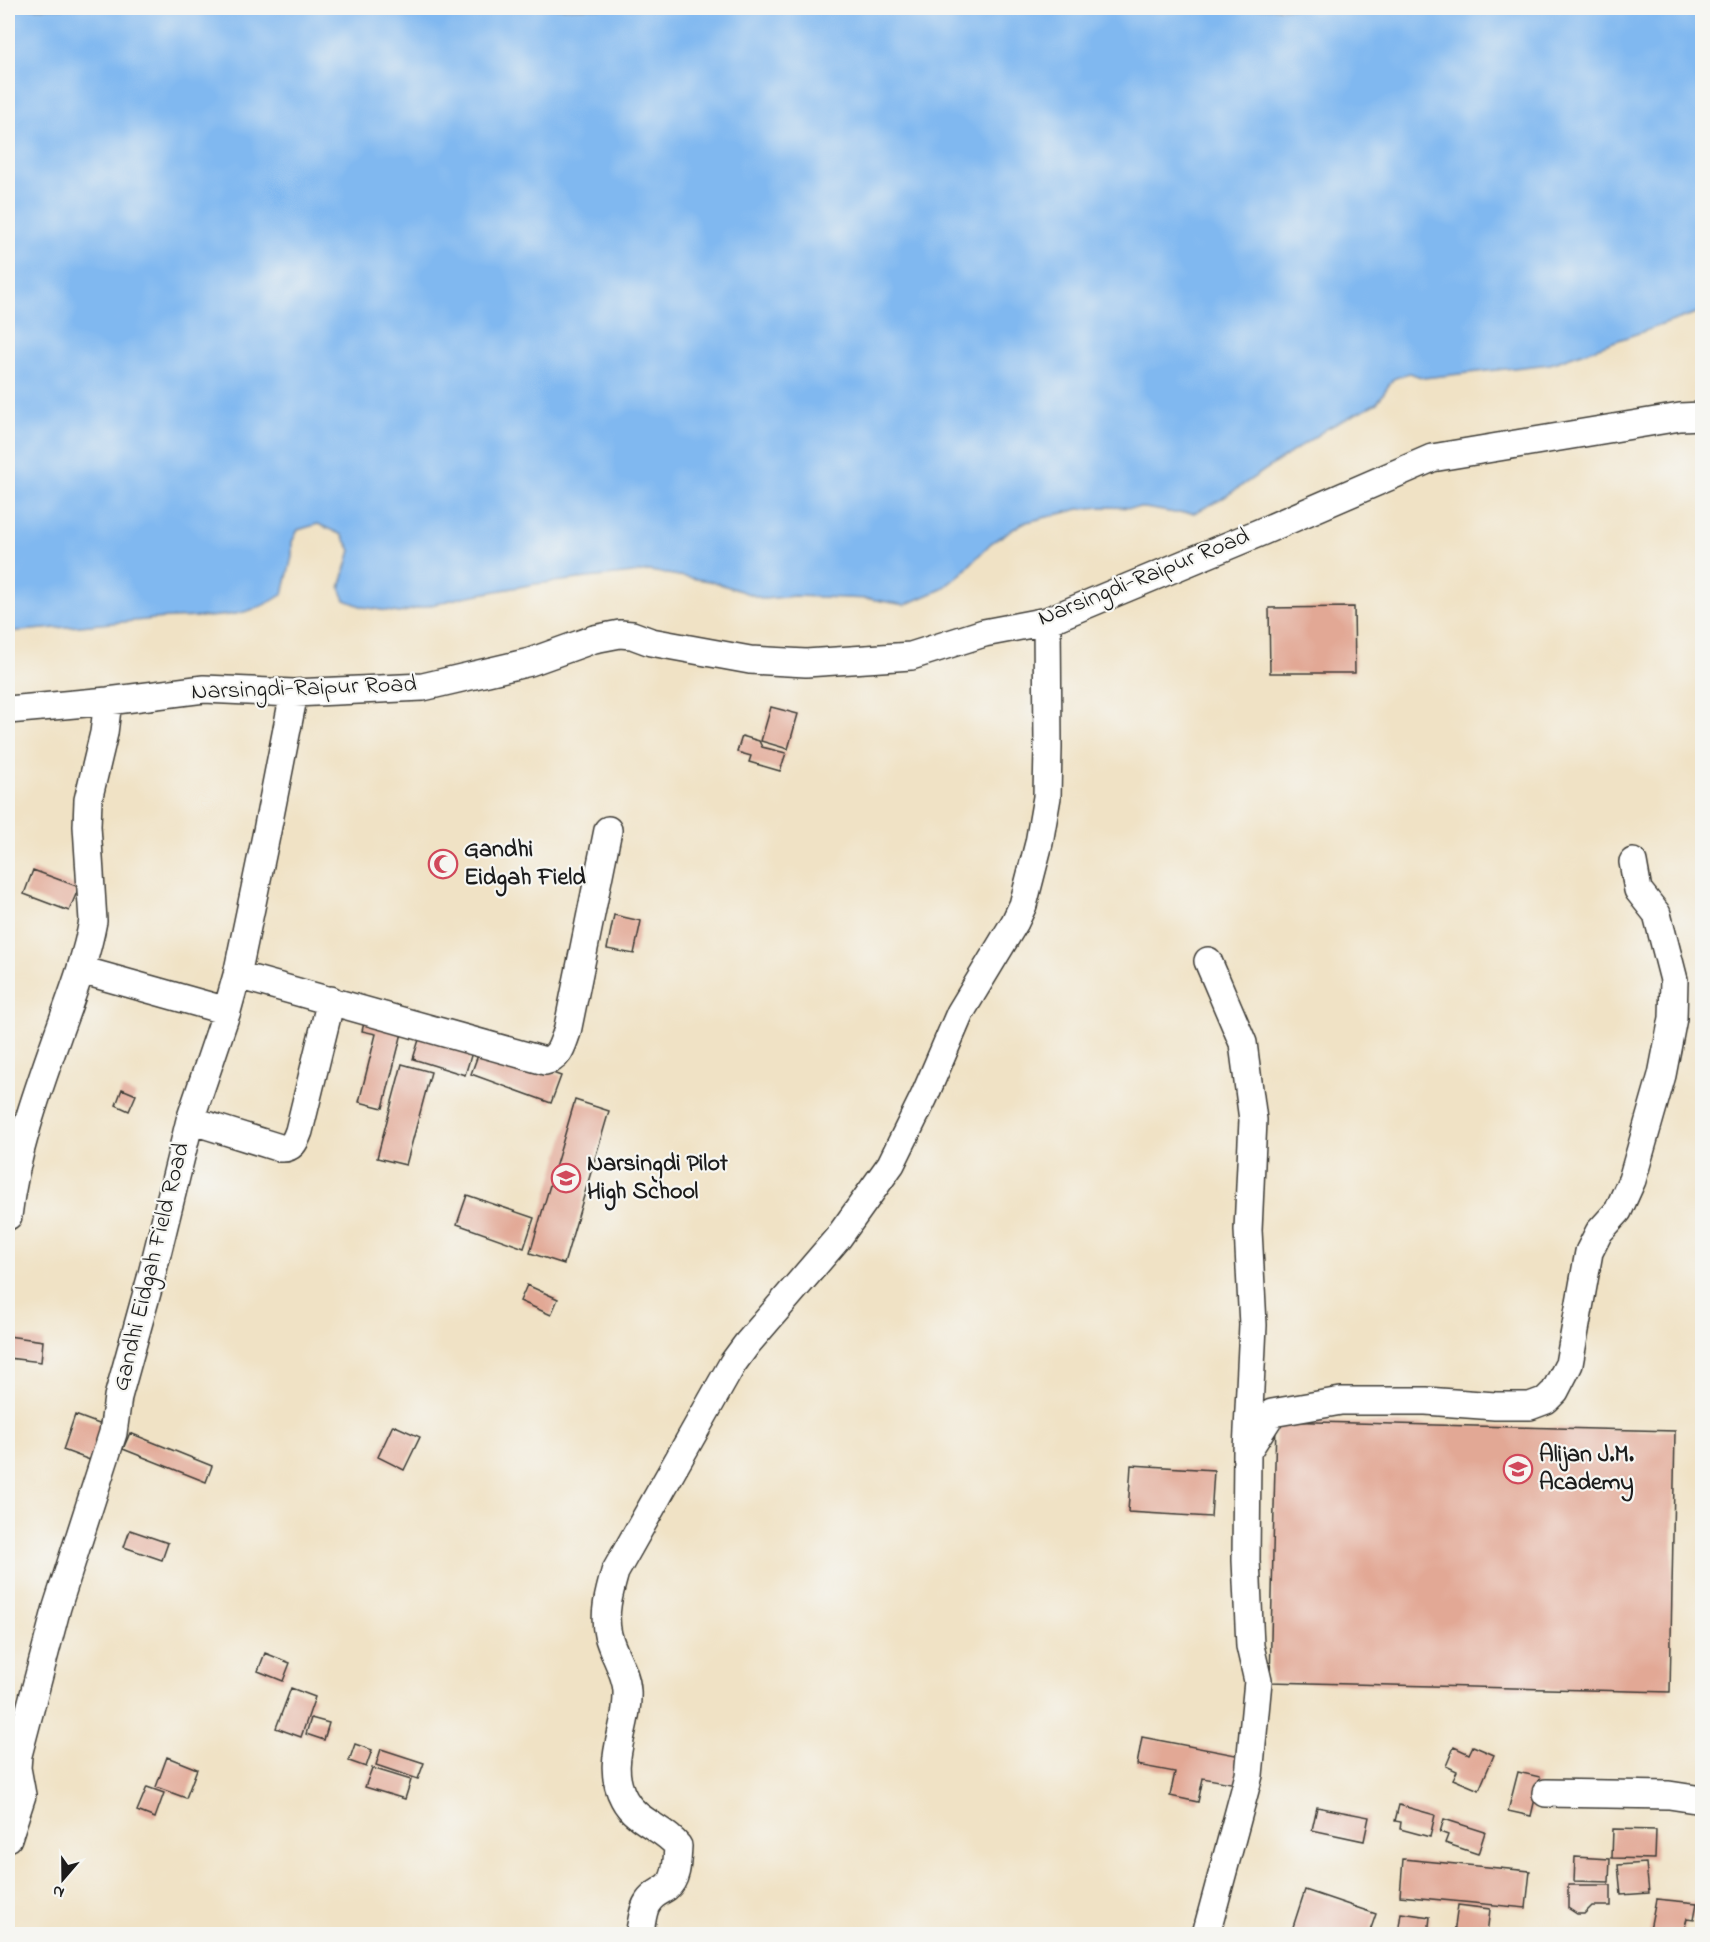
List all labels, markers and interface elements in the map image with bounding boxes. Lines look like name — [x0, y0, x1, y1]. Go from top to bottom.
street label: Narsingdi-Raipur Road — [1033, 519, 1256, 636]
street label: Narsingdi-Raipur Road — [191, 668, 418, 710]
place label: Gandhi Eidgah Field — [464, 833, 586, 897]
mosque icon: Gandhi Eidgah Field — [427, 848, 459, 880]
street label: Gandhi Eidgah Field Road — [104, 1139, 200, 1395]
place label: Narsingdi Pilot High School — [587, 1147, 729, 1211]
school or university icon: Narsingdi Pilot High School — [550, 1162, 582, 1194]
place label: Alijan J.M. Academy — [1539, 1438, 1634, 1502]
school or university icon: Alijan J.M. Academy — [1502, 1453, 1534, 1485]
north arrow — [33, 1849, 93, 1909]
text: N — [49, 1878, 68, 1904]

